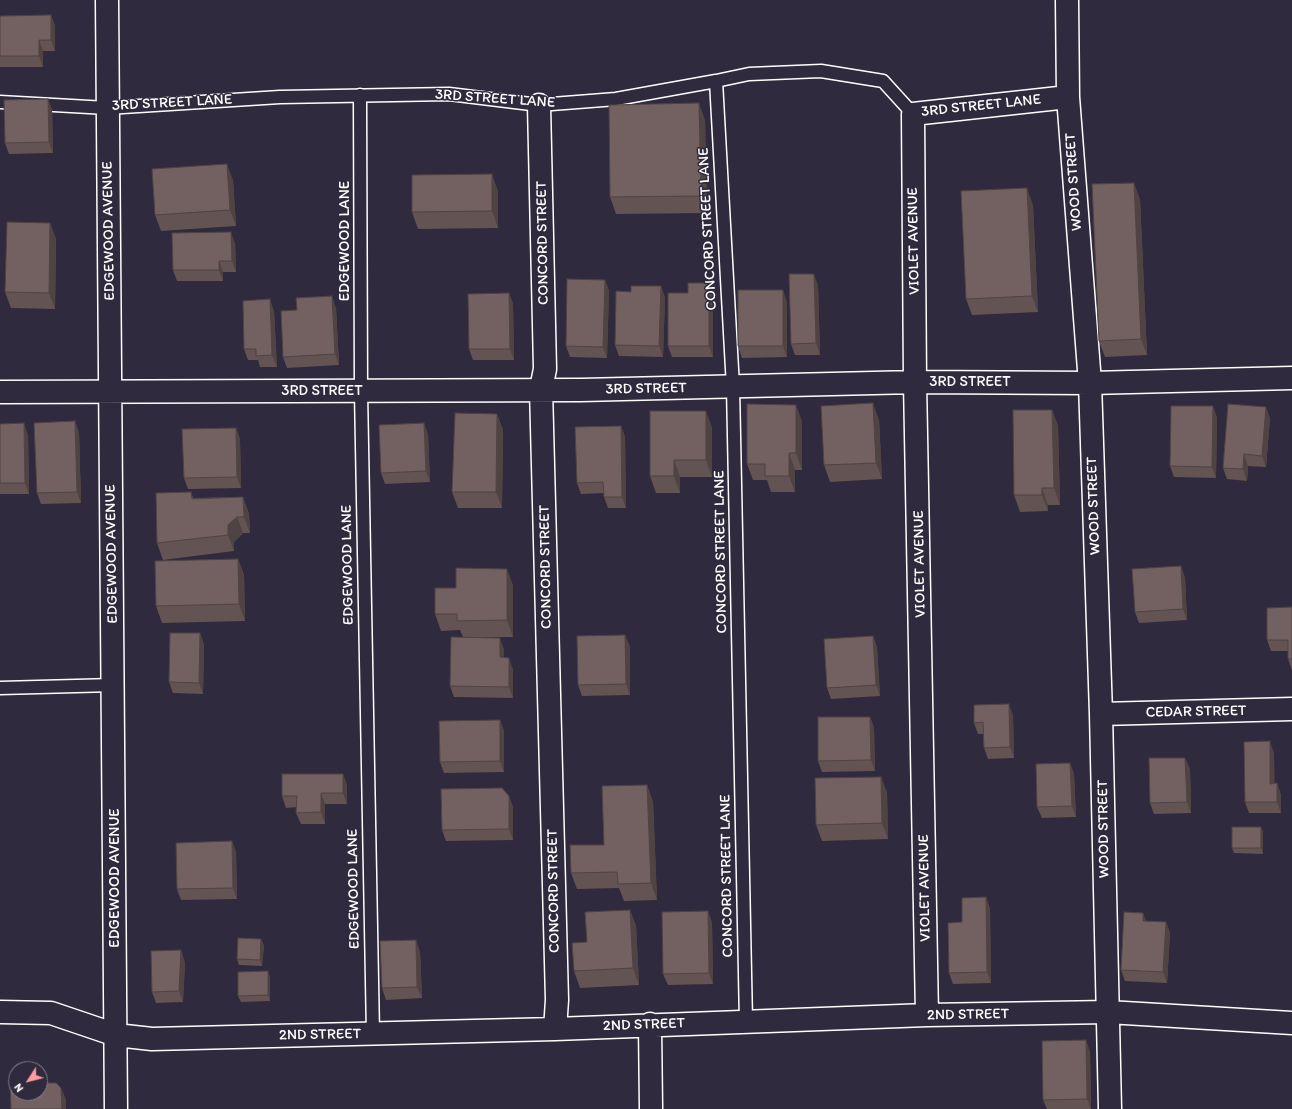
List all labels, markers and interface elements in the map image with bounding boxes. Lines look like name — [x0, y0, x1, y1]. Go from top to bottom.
street label: 3RD STREET LANE — [434, 86, 556, 112]
street label: 3RD STREET LANE — [111, 91, 233, 115]
street label: 3RD STREET LANE — [920, 91, 1042, 121]
street label: WOOD STREET — [1062, 132, 1086, 232]
street label: CONCORD STREET LANE — [695, 147, 721, 311]
street label: EDGEWOOD AVENUE — [99, 161, 119, 301]
street label: EDGEWOOD LANE — [336, 181, 354, 301]
street label: CONCORD STREET — [533, 181, 553, 305]
street label: VIOLET AVENUE — [904, 187, 924, 295]
street label: 3RD STREET — [929, 373, 1011, 391]
street label: 3RD STREET — [605, 379, 687, 399]
street label: 3RD STREET — [281, 382, 363, 400]
street label: WOOD STREET — [1083, 456, 1105, 556]
street label: CONCORD STREET LANE — [711, 470, 731, 634]
street label: EDGEWOOD AVENUE — [102, 484, 122, 624]
street label: EDGEWOOD LANE — [338, 505, 358, 625]
street label: CONCORD STREET — [536, 505, 556, 629]
street label: VIOLET AVENUE — [910, 510, 930, 618]
street label: CEDAR STREET — [1145, 702, 1247, 722]
street label: WOOD STREET — [1094, 780, 1114, 878]
street label: CONCORD STREET LANE — [717, 794, 737, 958]
street label: EDGEWOOD AVENUE — [106, 808, 124, 948]
street label: EDGEWOOD LANE — [344, 829, 364, 949]
street label: CONCORD STREET — [544, 829, 564, 953]
street label: VIOLET AVENUE — [915, 834, 935, 942]
street label: 2ND STREET — [927, 1005, 1009, 1025]
street label: 2ND STREET — [603, 1015, 685, 1035]
street label: 2ND STREET — [279, 1025, 361, 1045]
north arrow — [8, 1061, 48, 1101]
text: N — [11, 1081, 26, 1095]

